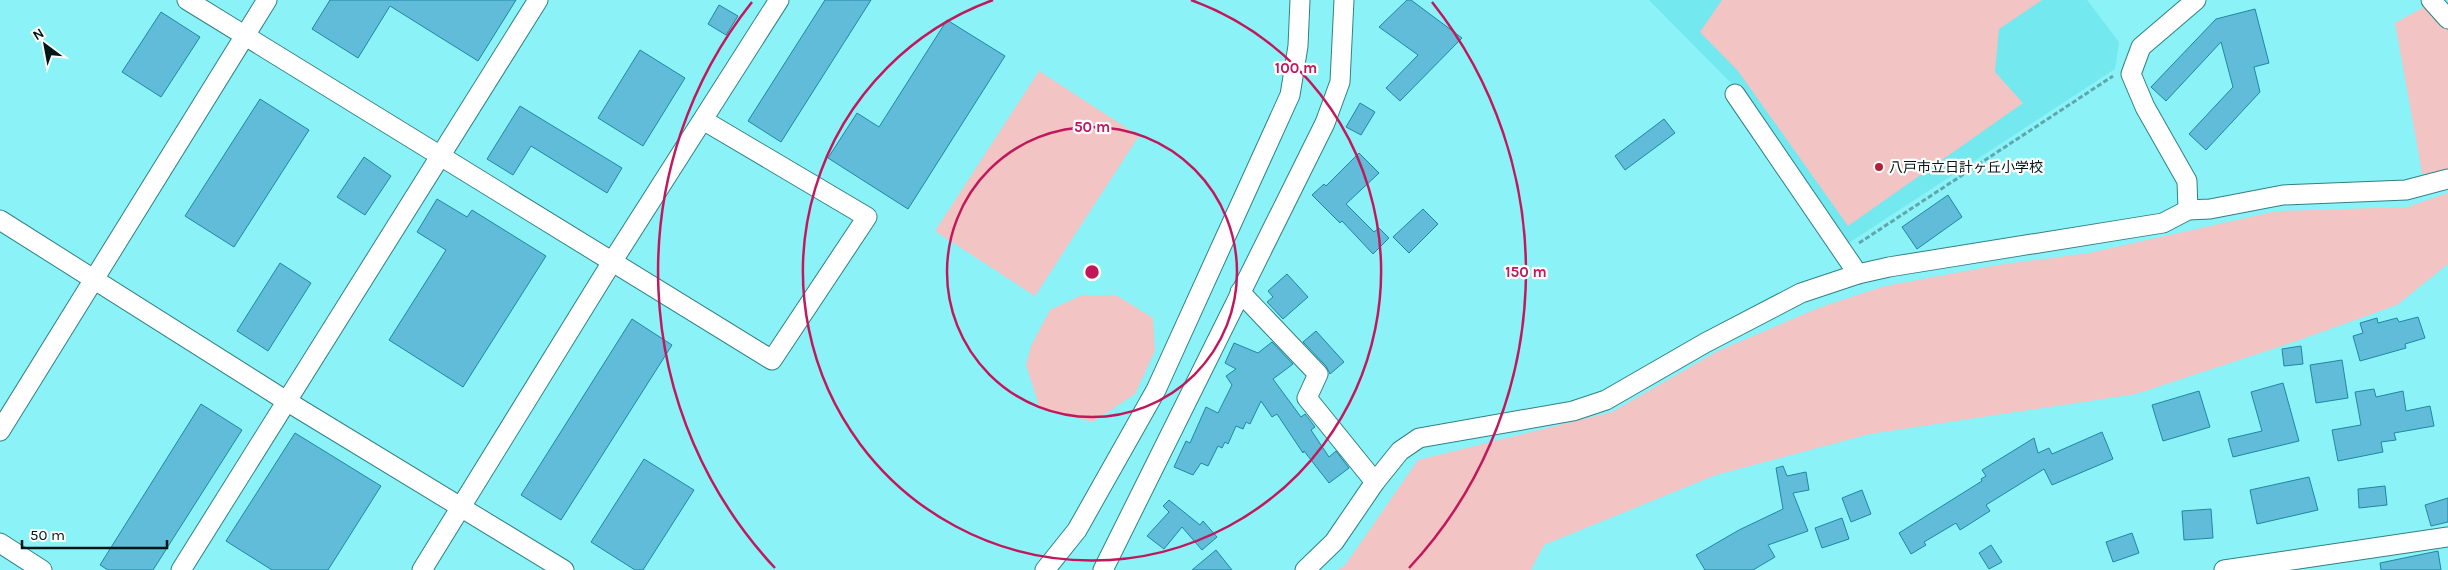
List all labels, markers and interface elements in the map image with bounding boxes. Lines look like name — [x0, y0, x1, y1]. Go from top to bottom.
north arrow — [20, 20, 70, 70]
text: N — [30, 25, 47, 44]
text: 100 m — [1275, 59, 1317, 77]
text: 50 m — [1074, 118, 1110, 136]
place label: 八戸市立日計ヶ丘小学校 — [1889, 159, 2043, 176]
marker: 八戸市立日計ヶ丘小学校 — [1873, 161, 1885, 173]
centre of rings — [1083, 263, 1101, 281]
text: 150 m — [1505, 263, 1547, 281]
scale bar — [22, 518, 168, 550]
text: 50 m — [30, 526, 65, 544]

